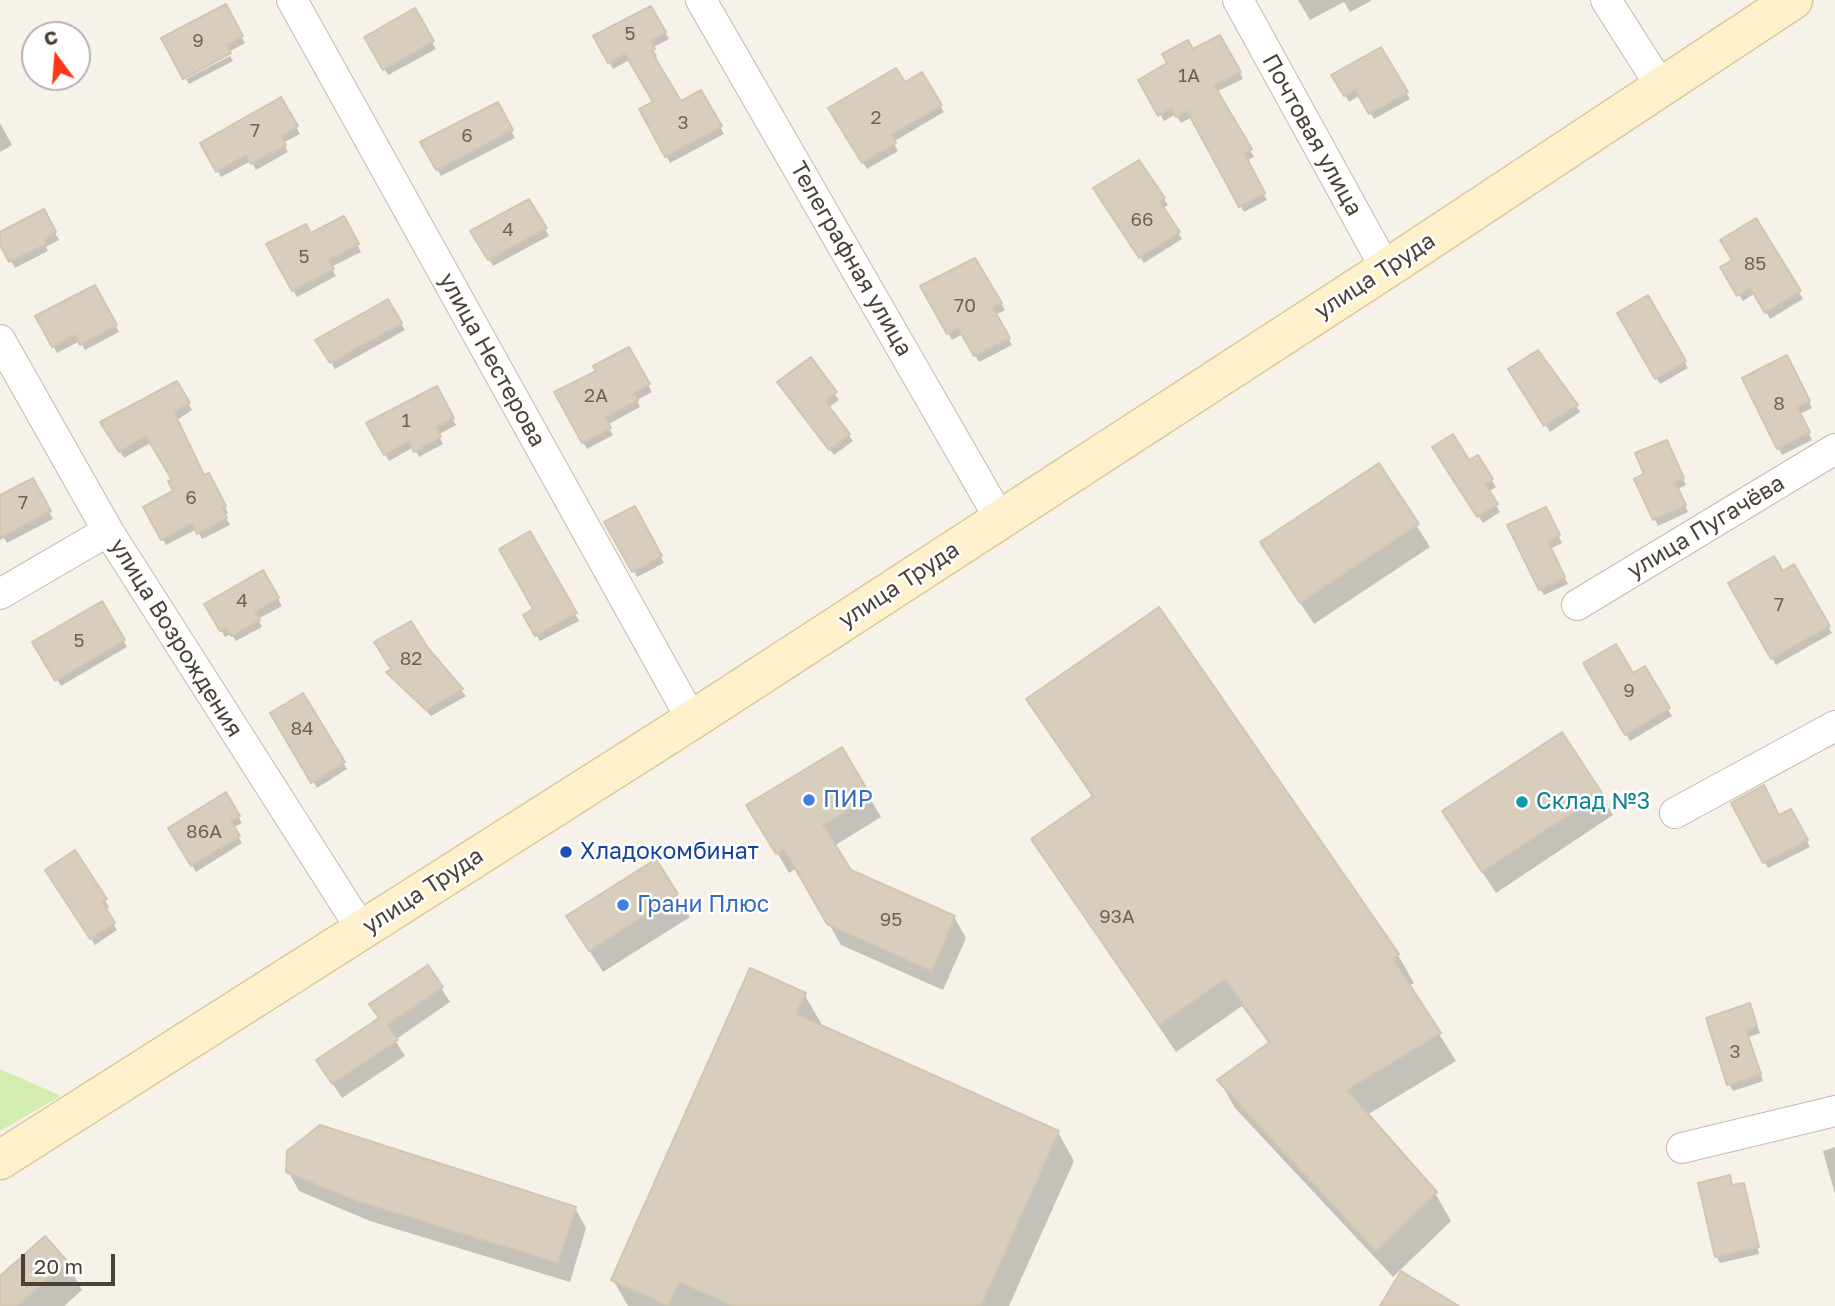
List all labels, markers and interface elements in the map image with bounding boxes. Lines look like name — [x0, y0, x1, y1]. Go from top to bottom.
north arrow — [21, 21, 91, 91]
house number: 5 — [624, 23, 636, 45]
text: С — [41, 24, 60, 50]
house number: 9 — [192, 30, 204, 52]
street label: Почтовая улица — [1256, 49, 1368, 221]
house number: 1А — [1178, 65, 1200, 87]
house number: 2 — [870, 107, 882, 129]
house number: 3 — [677, 112, 689, 134]
house number: 7 — [250, 120, 260, 142]
house number: 6 — [461, 125, 473, 147]
street label: Телеграфная улица — [784, 157, 918, 361]
house number: 66 — [1131, 209, 1153, 231]
house number: 4 — [502, 219, 514, 241]
street label: улица Труда — [1309, 227, 1441, 325]
house number: 5 — [298, 246, 310, 268]
house number: 85 — [1744, 253, 1766, 275]
street label: улица Нестерова — [433, 268, 551, 452]
house number: 70 — [954, 295, 976, 317]
house number: 2А — [584, 385, 608, 407]
house number: 8 — [1773, 393, 1785, 415]
house number: 1 — [401, 410, 411, 432]
street label: улица Пугачёва — [1622, 469, 1790, 585]
house number: 6 — [185, 487, 197, 509]
house number: 7 — [18, 492, 28, 514]
street label: улица Возрождения — [104, 534, 248, 742]
street label: улица Труда — [833, 536, 965, 634]
house number: 4 — [236, 590, 248, 612]
house number: 7 — [1774, 594, 1784, 616]
house number: 5 — [73, 630, 85, 652]
house number: 82 — [400, 648, 422, 670]
house number: 9 — [1623, 680, 1635, 702]
house number: 84 — [290, 718, 314, 740]
place label: ПИР — [823, 786, 873, 814]
place label: Склад №3 — [1536, 788, 1650, 816]
marker: ПИР — [801, 792, 817, 808]
marker: Склад №3 — [1514, 794, 1530, 810]
house number: 86А — [186, 821, 222, 843]
place label: Хладокомбинат — [580, 838, 759, 866]
street label: улица Труда — [357, 842, 489, 940]
marker: Хладокомбинат — [558, 844, 574, 860]
place label: Грани Плюс — [637, 891, 769, 919]
marker: Грани Плюс — [615, 897, 631, 913]
house number: 93А — [1099, 906, 1135, 928]
house number: 95 — [880, 909, 902, 931]
house number: 3 — [1729, 1041, 1741, 1063]
scale bar — [24, 1240, 119, 1284]
text: 20 m — [34, 1253, 83, 1279]

